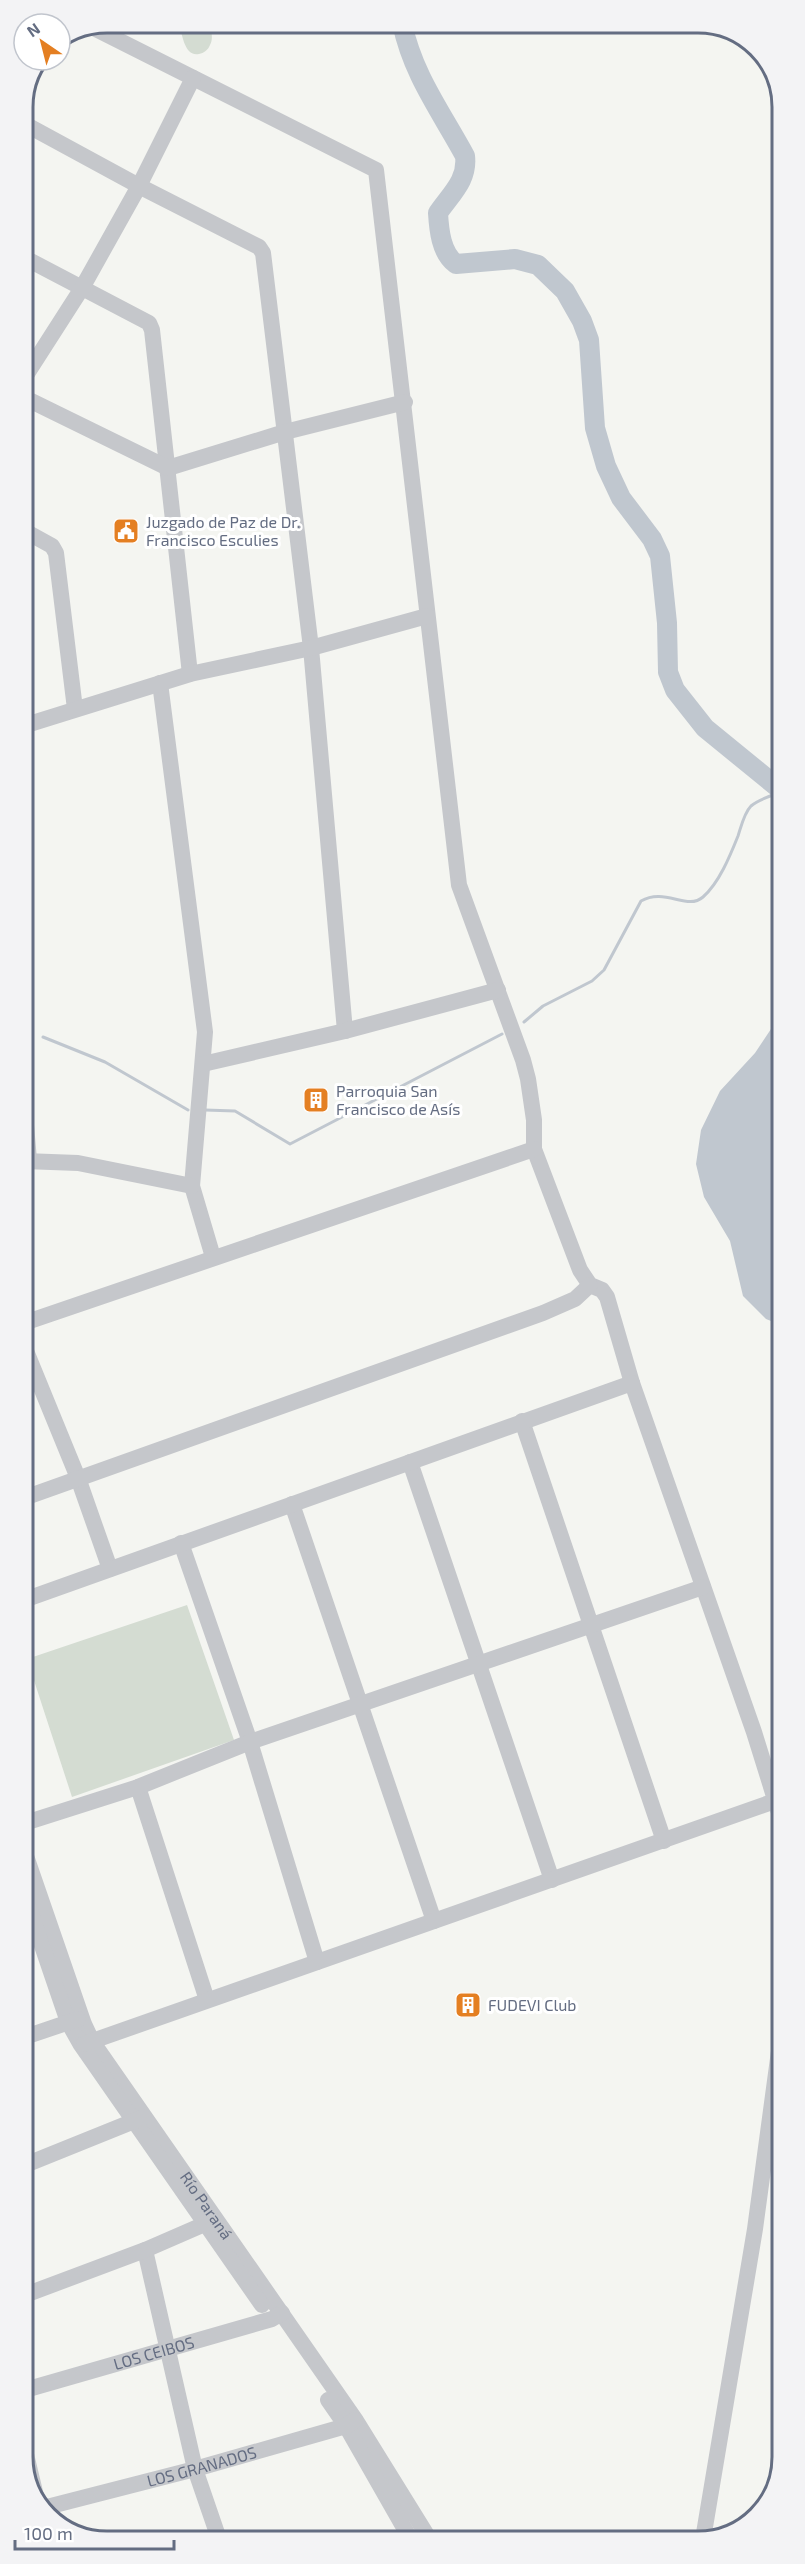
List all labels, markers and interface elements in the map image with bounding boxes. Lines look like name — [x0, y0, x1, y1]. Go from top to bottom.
north arrow — [12, 12, 72, 72]
text: N — [23, 18, 43, 40]
place label: Juzgado de Paz de Dr. Francisco Esculies — [146, 512, 301, 549]
public building icon: Juzgado de Paz de Dr. Francisco Esculies — [111, 516, 141, 546]
place label: Parroquia San Francisco de Asís — [336, 1081, 460, 1118]
building icon: Parroquia San Francisco de Asís — [301, 1085, 331, 1115]
building icon: FUDEVI Club — [453, 1990, 483, 2020]
place label: FUDEVI Club — [488, 1995, 576, 2014]
street label: Río Paraná — [177, 2168, 237, 2243]
street label: LOS CEIBOS — [111, 2332, 196, 2373]
street label: LOS GRANADOS — [145, 2442, 258, 2490]
scale bar — [15, 2513, 174, 2551]
text: 100 m — [24, 2522, 73, 2544]

